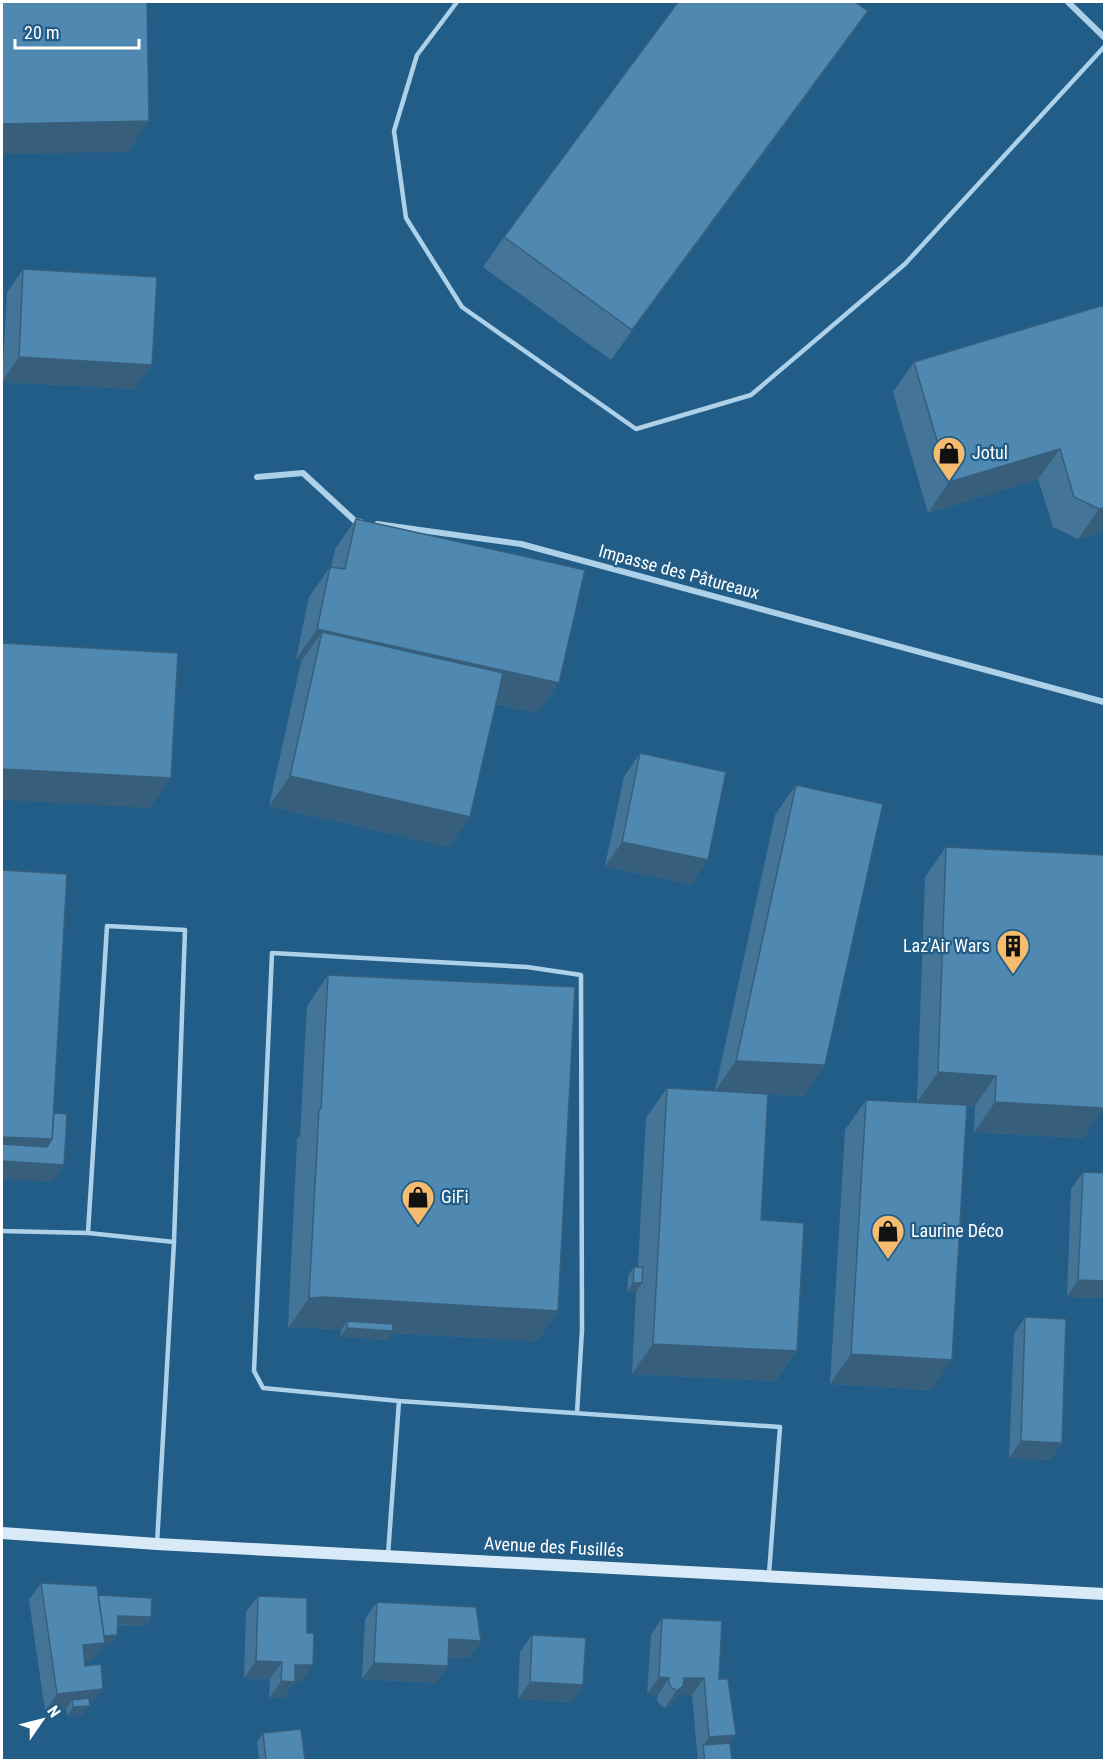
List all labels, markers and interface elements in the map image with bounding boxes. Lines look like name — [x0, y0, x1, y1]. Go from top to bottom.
scale bar — [15, 12, 140, 50]
text: 20 m — [24, 22, 59, 43]
shop icon: Jotul — [931, 435, 967, 482]
place label: Jotul — [972, 442, 1008, 463]
street label: Impasse des Pâtureaux — [596, 540, 762, 603]
building icon: Laz'Air Wars — [995, 928, 1031, 975]
place label: Laz'Air Wars — [903, 935, 990, 956]
shop icon: GiFi — [400, 1179, 436, 1226]
place label: GiFi — [441, 1186, 469, 1207]
shop icon: Laurine Déco — [870, 1213, 906, 1260]
place label: Laurine Déco — [911, 1220, 1004, 1241]
street label: Avenue des Fusillés — [484, 1532, 625, 1561]
north arrow — [12, 1690, 72, 1750]
text: N — [43, 1702, 64, 1721]

